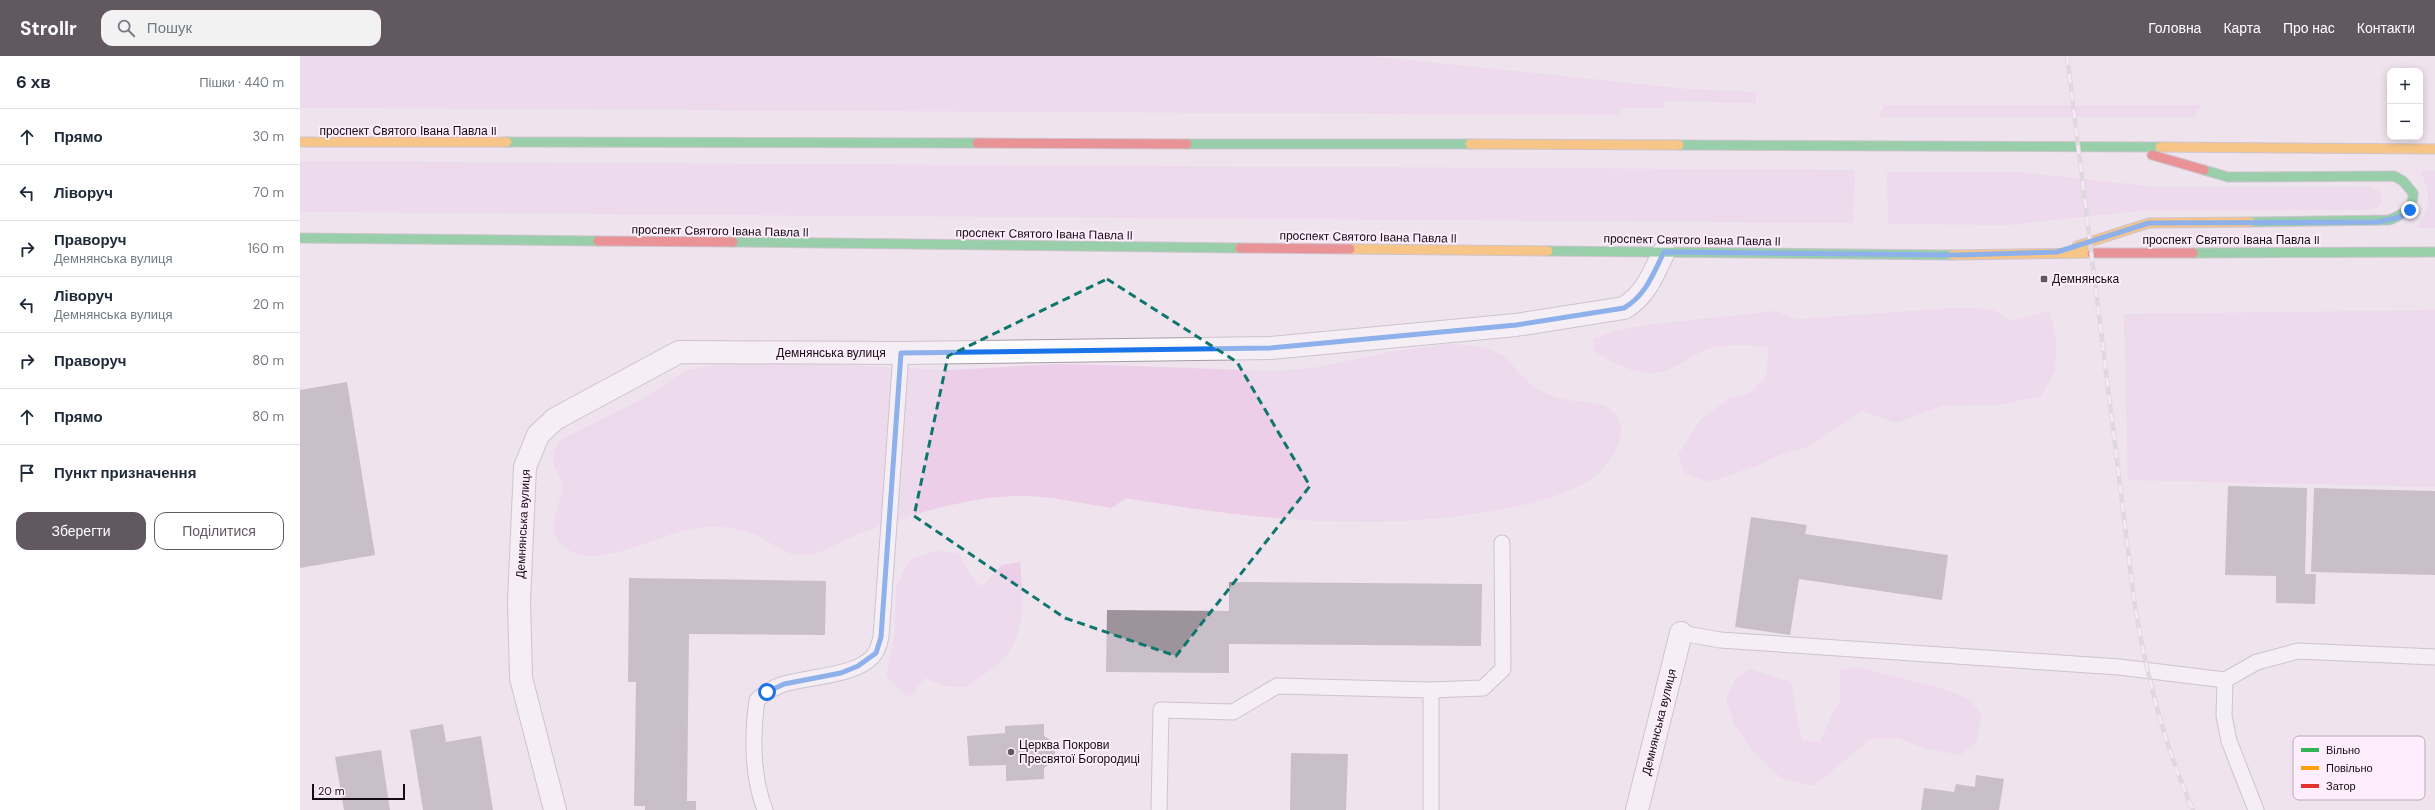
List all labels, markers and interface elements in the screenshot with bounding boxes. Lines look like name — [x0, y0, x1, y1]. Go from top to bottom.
search box — [101, 10, 381, 46]
text: Strollr — [20, 16, 77, 41]
icon: search — [115, 17, 137, 39]
text: Пошук — [147, 18, 192, 38]
text: Головна — [2148, 19, 2201, 37]
text: Карта — [2223, 19, 2261, 37]
text: Про нас — [2283, 19, 2335, 37]
text: Контакти — [2357, 19, 2415, 37]
map controls — [2387, 68, 2423, 140]
button: + — [2387, 68, 2423, 104]
text: 6 хв — [16, 71, 51, 93]
text: Пішки · 440 m — [199, 74, 284, 91]
button: − — [2387, 104, 2423, 140]
street label: проспект Святого Івана Павла II — [319, 123, 497, 139]
icon: ahead — [16, 126, 38, 148]
text: Прямо — [54, 127, 103, 147]
text: 30 m — [252, 128, 284, 145]
icon: left — [16, 182, 38, 204]
text: Ліворуч — [54, 183, 113, 203]
text: 70 m — [253, 184, 284, 201]
route end — [2401, 201, 2419, 219]
street label: проспект Святого Івана Павла II — [631, 221, 809, 241]
street label: проспект Святого Івана Павла II — [955, 224, 1133, 244]
street label: проспект Святого Івана Павла II — [1279, 227, 1457, 247]
text: Праворуч — [54, 230, 127, 250]
street label: проспект Святого Івана Павла II — [1603, 230, 1781, 250]
street label: проспект Святого Івана Павла II — [2142, 232, 2320, 248]
icon: right — [16, 238, 38, 260]
text: 160 m — [248, 240, 284, 257]
text: Демнянська вулиця — [54, 250, 172, 267]
place label: Демнянська — [2052, 271, 2120, 287]
marker: Демнянська — [2039, 274, 2049, 284]
text: Ліворуч — [54, 286, 113, 306]
icon: left — [16, 294, 38, 316]
text: 20 m — [253, 296, 284, 313]
text: Демнянська вулиця — [54, 306, 172, 323]
street label: Демнянська вулиця — [776, 345, 886, 361]
icon: right — [16, 350, 38, 372]
text: Праворуч — [54, 351, 127, 371]
text: 80 m — [252, 352, 284, 369]
icon: ahead — [16, 406, 38, 428]
text: Прямо — [54, 407, 103, 427]
text: 80 m — [252, 408, 284, 425]
icon: arrive — [16, 462, 38, 484]
text: Пункт призначення — [54, 463, 196, 483]
street label: Демнянська вулиця — [512, 469, 534, 579]
button: Зберегти — [16, 512, 146, 550]
button: Поділитися — [154, 512, 284, 550]
street label: Демнянська вулиця — [1638, 667, 1680, 777]
route start — [758, 683, 776, 701]
legend — [2293, 736, 2425, 800]
place label: Церква Покрови Пресвятої Богородиці — [1019, 737, 1140, 767]
text: Вільно — [2326, 743, 2360, 757]
marker: Церква Покрови Пресвятої Богородиці — [1006, 747, 1016, 757]
text: Повільно — [2326, 761, 2373, 775]
text: Затор — [2326, 779, 2356, 793]
scale bar — [312, 782, 405, 801]
text: 20 m — [318, 784, 344, 798]

